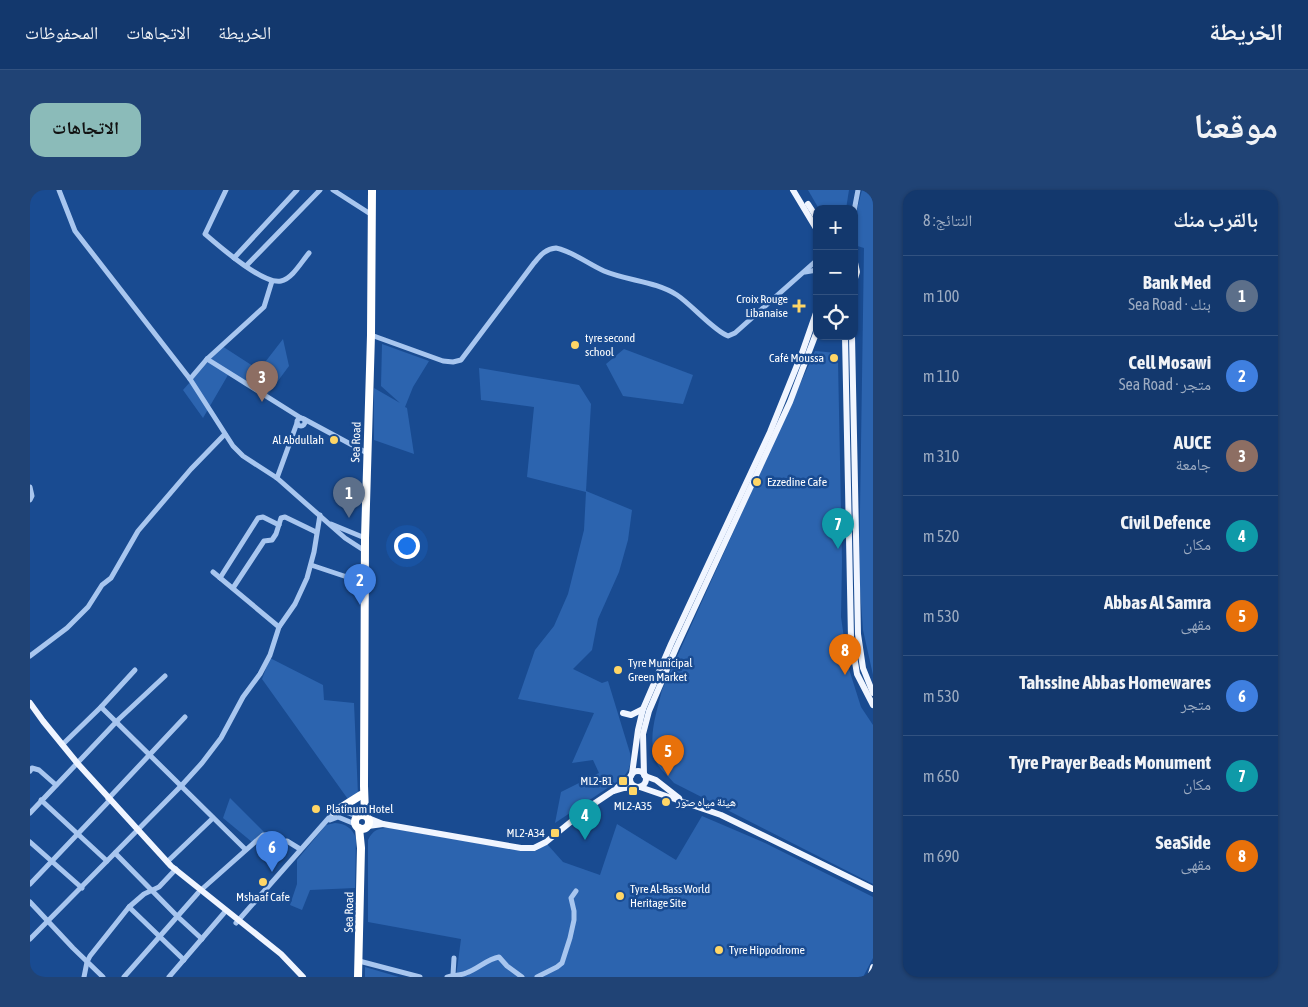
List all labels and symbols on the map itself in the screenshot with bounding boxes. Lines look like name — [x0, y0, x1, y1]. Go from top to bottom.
place label: Croix Rouge Libanaise — [736, 292, 788, 320]
marker: Croix Rouge Libanaise — [792, 299, 806, 313]
place label: tyre second school — [585, 331, 635, 359]
marker: tyre second school — [569, 339, 581, 351]
place label: Café Moussa — [769, 351, 824, 365]
marker: Café Moussa — [828, 352, 840, 364]
pin: 3 — [246, 361, 278, 402]
street label: Sea Road — [348, 421, 364, 463]
place label: Al Abdullah — [272, 433, 324, 447]
marker: Al Abdullah — [328, 434, 340, 446]
place label: Ezzedine Cafe — [767, 475, 827, 489]
marker: Ezzedine Cafe — [751, 476, 763, 488]
pin: 1 — [333, 477, 365, 518]
pin: 7 — [822, 508, 854, 549]
your location — [394, 533, 420, 559]
pin: 2 — [344, 564, 376, 605]
pin: 8 — [829, 634, 861, 675]
place label: Tyre Municipal Green Market — [628, 656, 693, 684]
marker: Tyre Municipal Green Market — [612, 664, 624, 676]
pin: 5 — [652, 735, 684, 776]
place label: ML2-B1 — [580, 774, 613, 788]
marker: ML2-B1 — [617, 775, 629, 787]
marker: ML2-A35 — [627, 785, 639, 797]
place label: هيئة مياه صور — [675, 795, 736, 809]
marker: هيئة مياه صور — [660, 796, 672, 808]
pin: 4 — [569, 799, 601, 840]
place label: ML2-A35 — [614, 799, 652, 813]
place label: Platinum Hotel — [326, 802, 394, 816]
marker: Platinum Hotel — [310, 803, 322, 815]
place label: ML2-A34 — [507, 826, 545, 840]
marker: ML2-A34 — [549, 827, 561, 839]
pin: 6 — [256, 831, 288, 872]
marker: Mshaaf Cafe — [257, 876, 269, 888]
place label: Tyre Al-Bass World Heritage Site — [630, 882, 710, 910]
place label: Mshaaf Cafe — [236, 890, 290, 904]
marker: Tyre Al-Bass World Heritage Site — [614, 890, 626, 902]
street label: Sea Road — [342, 892, 356, 932]
place label: Tyre Hippodrome — [729, 943, 805, 957]
marker: Tyre Hippodrome — [713, 944, 725, 956]

